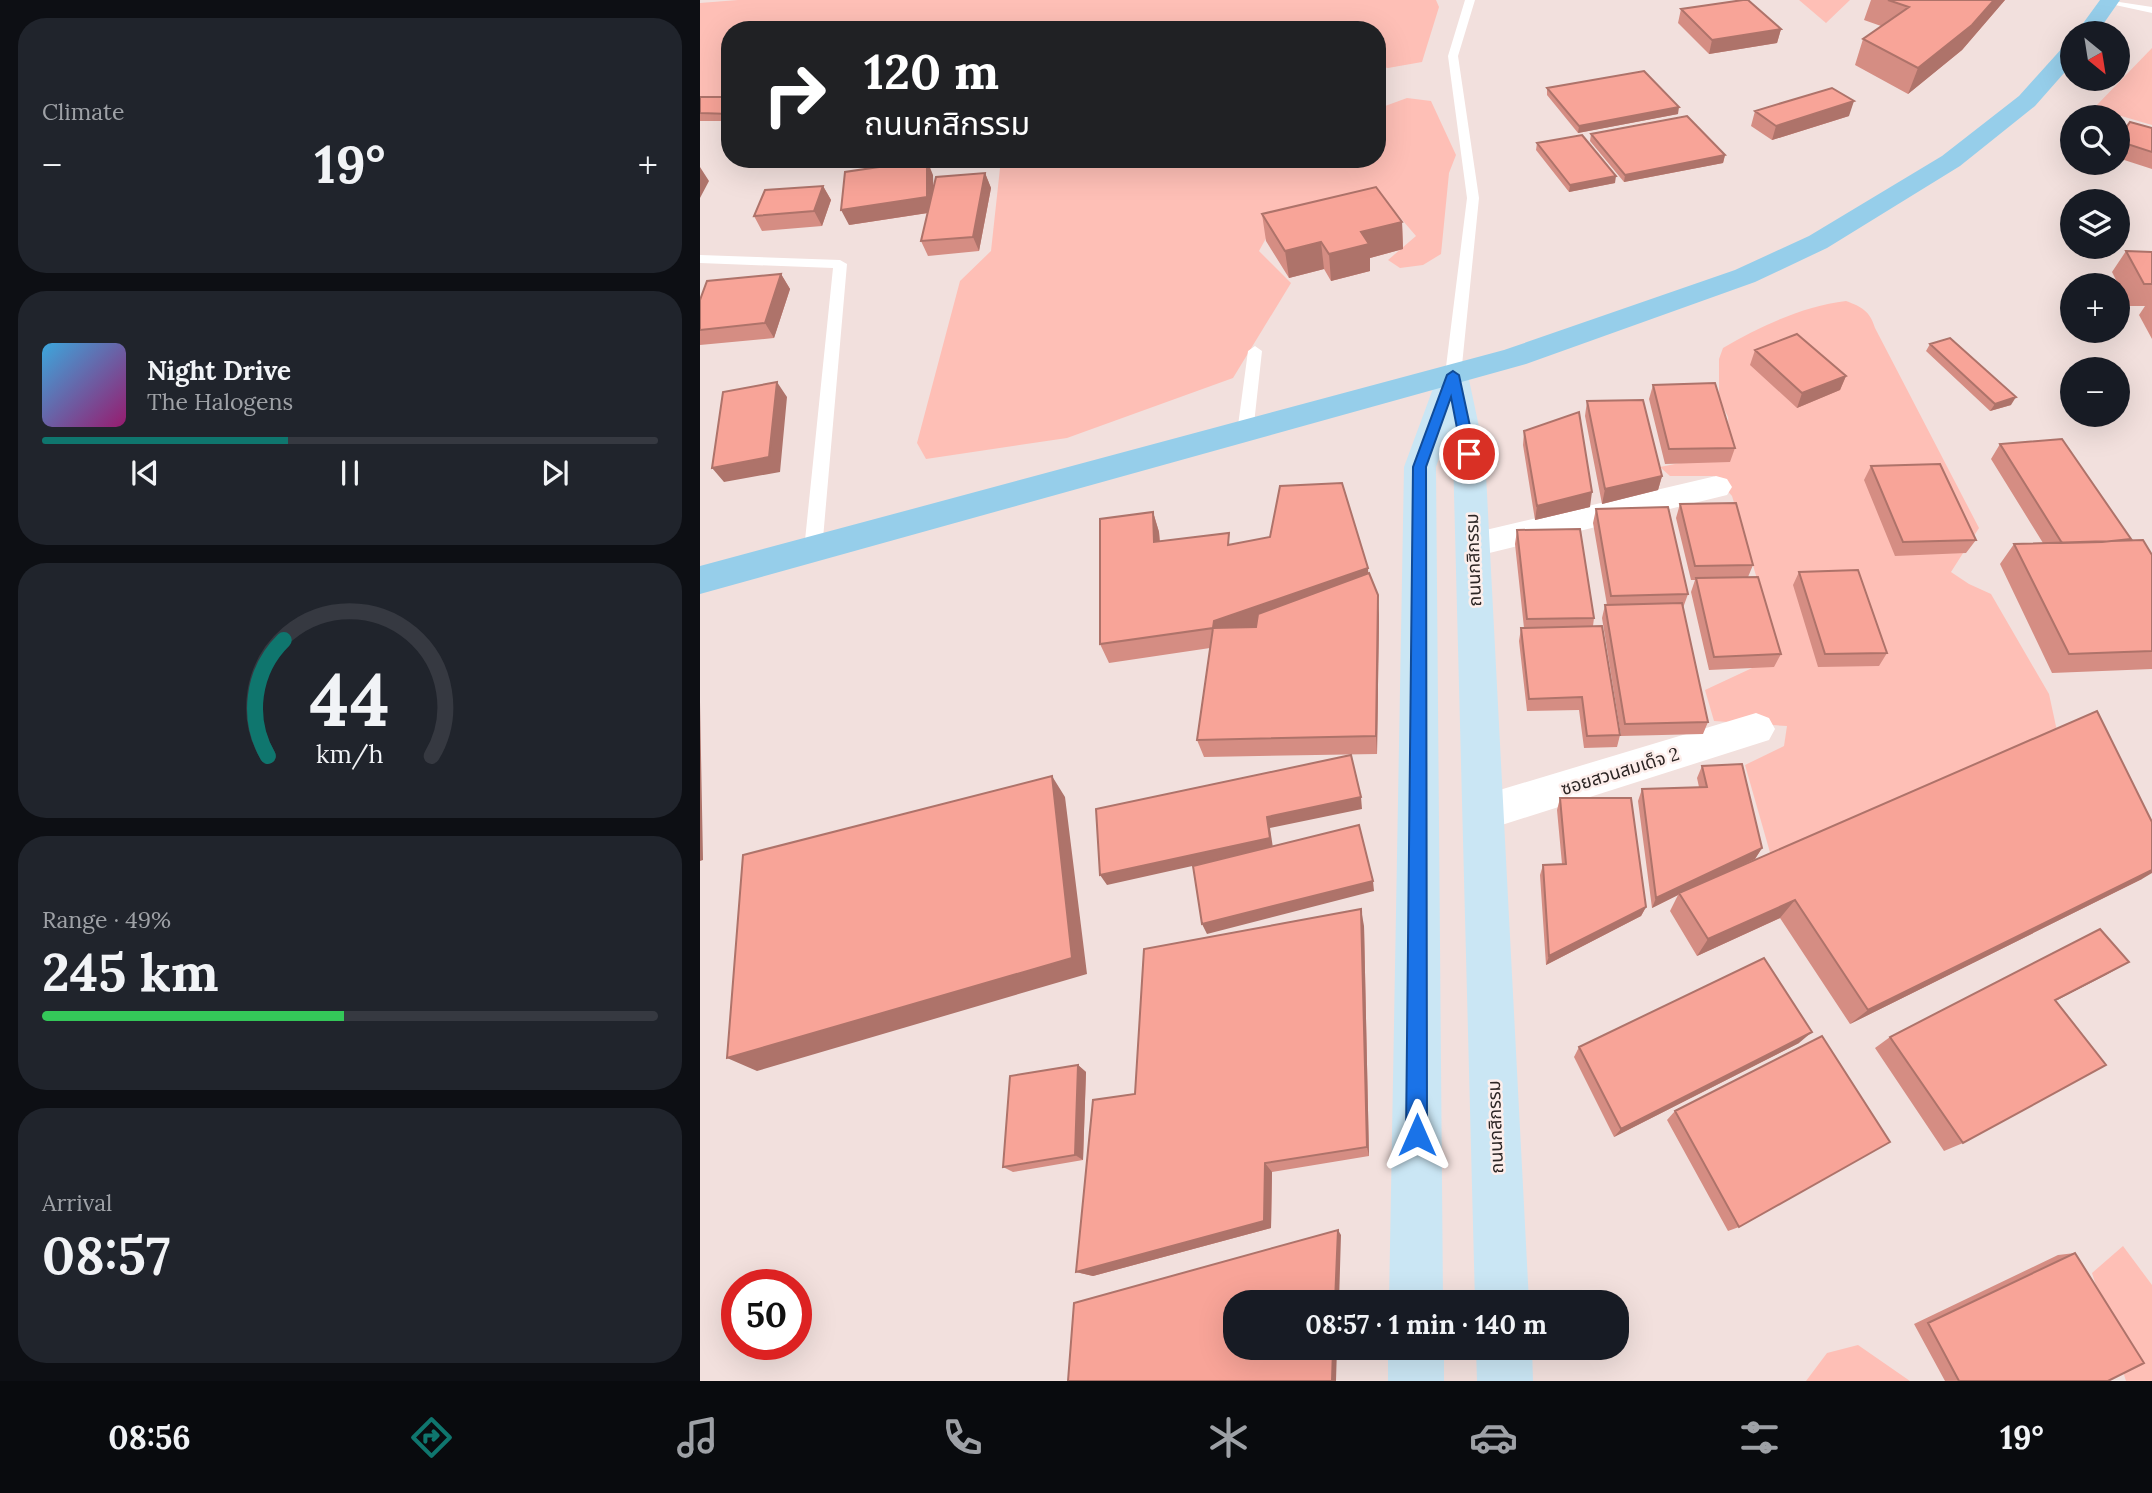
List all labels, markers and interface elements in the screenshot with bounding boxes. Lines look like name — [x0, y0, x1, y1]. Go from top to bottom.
north arrow — [2060, 21, 2130, 91]
map controls — [2060, 21, 2130, 427]
text: 120 m — [864, 40, 999, 102]
icon: right — [749, 49, 840, 140]
text: Climate — [42, 97, 124, 126]
text: ถนนกสิกรรม — [864, 103, 1030, 144]
button: search — [2060, 105, 2130, 175]
text: 19° — [315, 131, 385, 197]
text: − — [42, 141, 62, 189]
text: + — [638, 141, 658, 189]
button: layers — [2060, 189, 2130, 259]
button: + — [2060, 273, 2130, 343]
text: Night Drive — [147, 354, 291, 387]
button: − — [2060, 357, 2130, 427]
text: The Halogens — [147, 387, 293, 416]
pin — [1439, 424, 1499, 484]
icon: arrive — [1450, 435, 1488, 473]
icon: previous — [126, 454, 164, 492]
icon: pause — [331, 454, 369, 492]
icon: next — [536, 454, 574, 492]
street label: ถนนกสิกรรม — [1460, 513, 1486, 607]
text: 44 — [310, 654, 390, 747]
text: km/h — [316, 738, 384, 770]
street label: ซอยสวนสมเด็จ 2 — [1558, 742, 1682, 800]
text: Range · 49% — [42, 905, 171, 934]
text: 245 km — [42, 939, 219, 1005]
street label: ถนนกสิกรรม — [1482, 1080, 1508, 1174]
position arrow — [1380, 1098, 1454, 1172]
text: Arrival — [42, 1188, 112, 1217]
text: 08:57 — [42, 1222, 170, 1288]
speed limit sign: 50 — [721, 1269, 812, 1360]
text: 08:57 · 1 min · 140 m — [1305, 1308, 1547, 1341]
icon: directions — [407, 1413, 456, 1462]
icon: music — [673, 1413, 722, 1462]
icon: phone — [938, 1413, 987, 1462]
icon: climate — [1204, 1413, 1253, 1462]
icon: car — [1469, 1413, 1518, 1462]
icon: filters — [1735, 1413, 1784, 1462]
text: 08:56 — [108, 1417, 191, 1458]
text: 19° — [2000, 1417, 2044, 1458]

